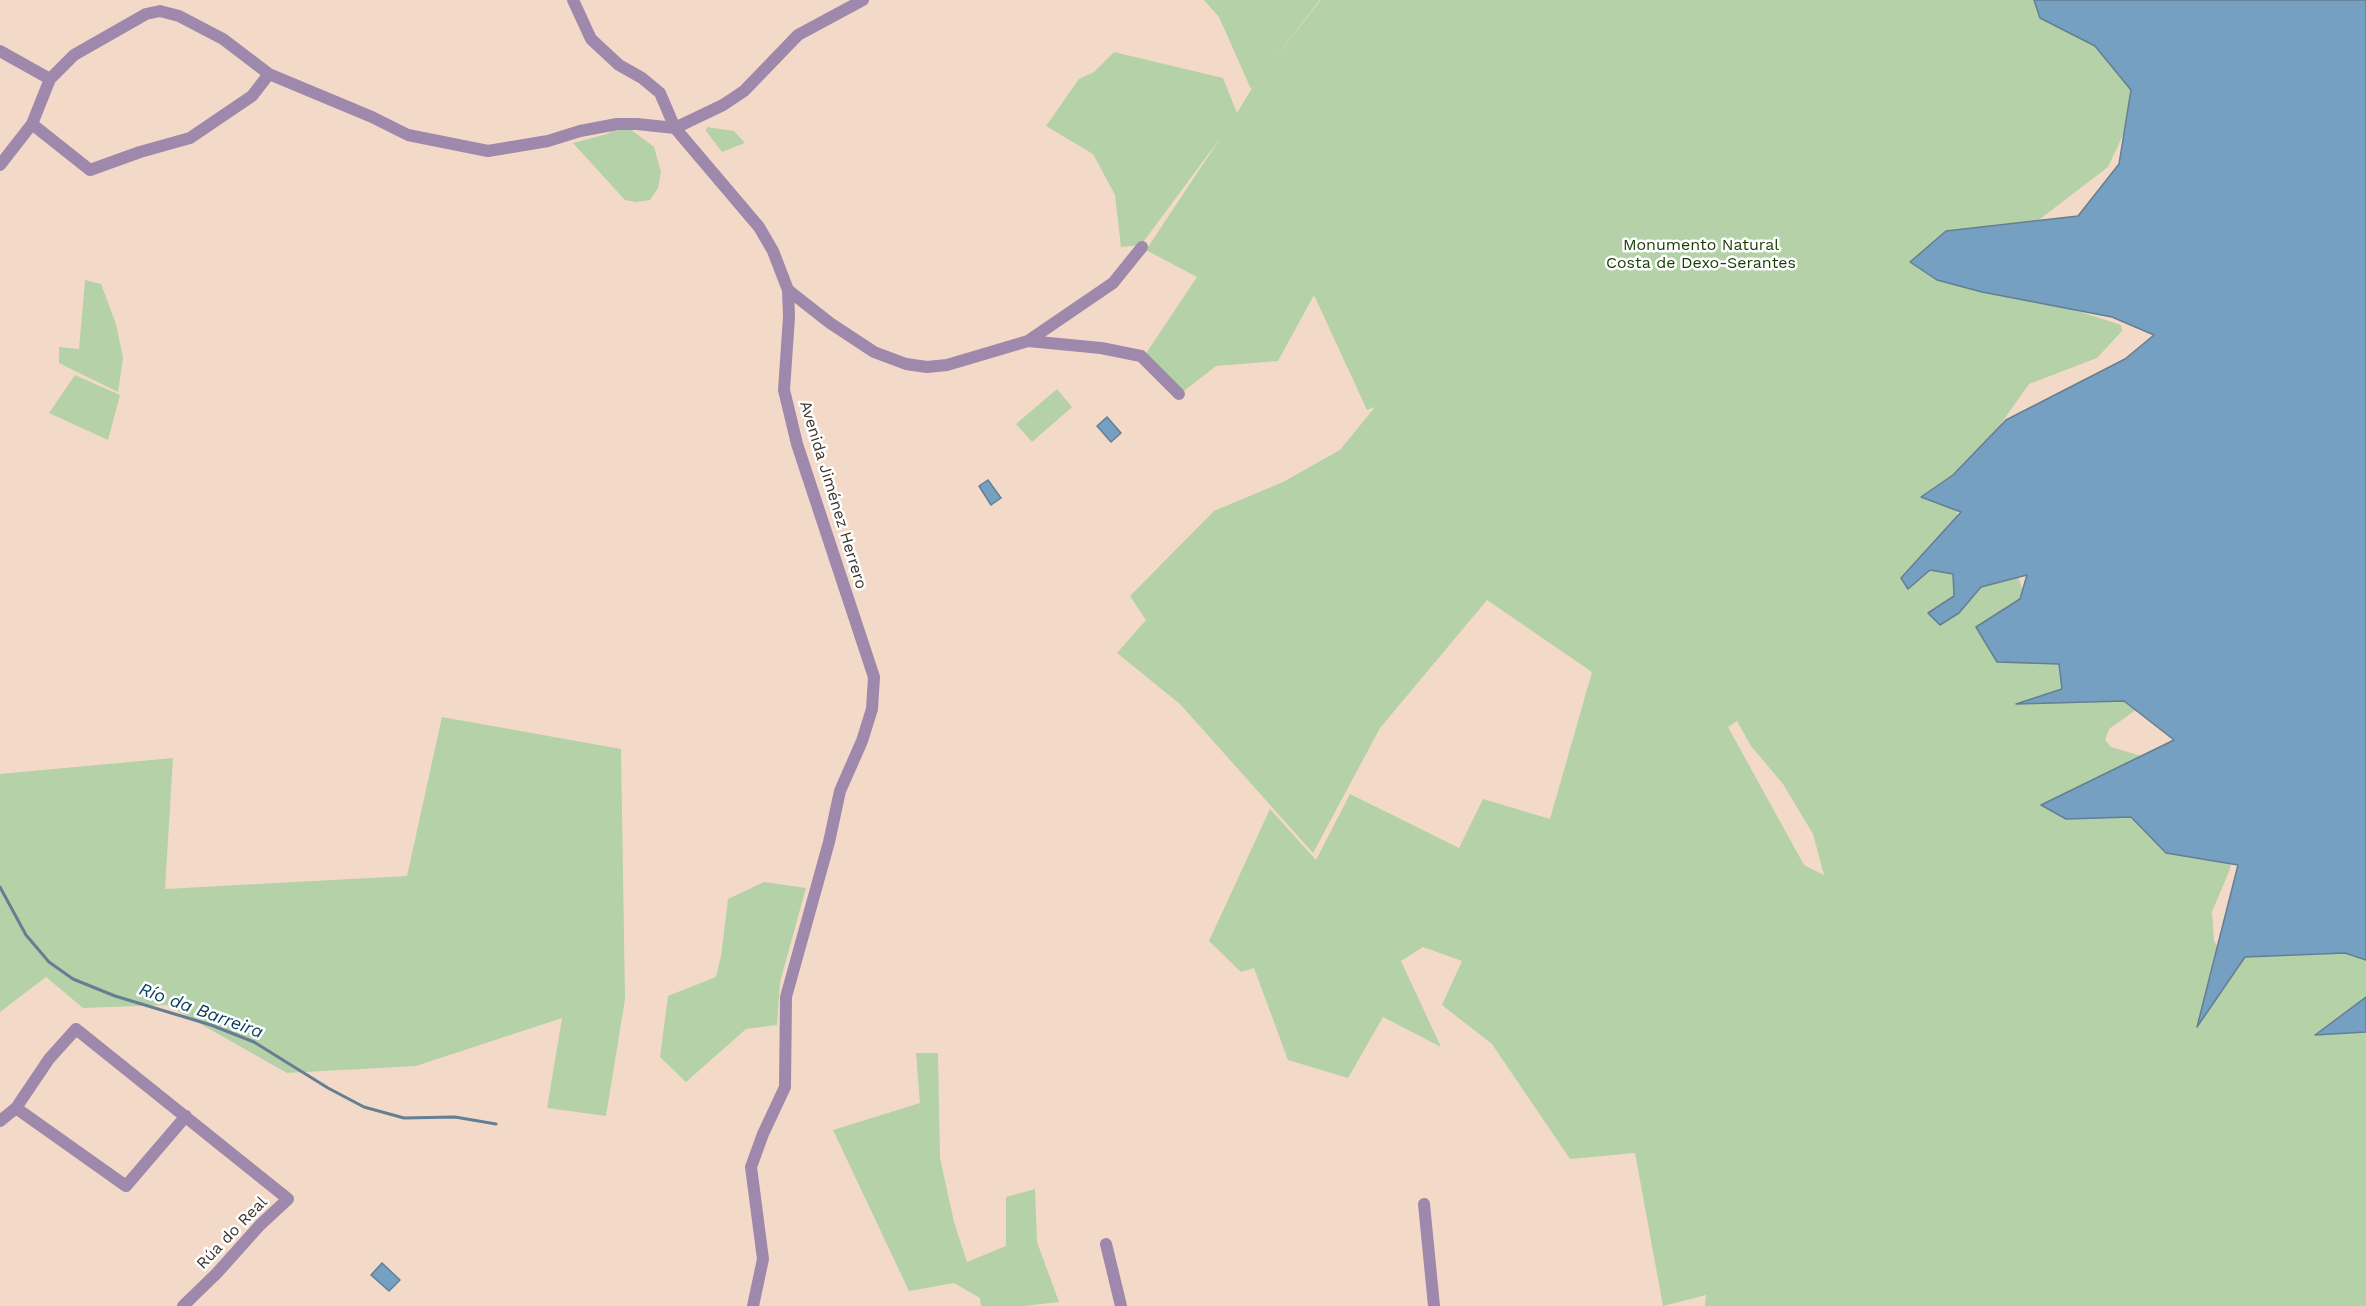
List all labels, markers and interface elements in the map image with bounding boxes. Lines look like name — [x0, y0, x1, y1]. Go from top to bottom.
park label: Monumento Natural Costa de Dexo-Serantes — [1606, 235, 1796, 273]
street label: Avenida Jiménez Herrero — [795, 399, 871, 591]
water label: Río da Barreira — [136, 979, 266, 1043]
street label: Rúa do Real — [193, 1193, 271, 1273]

